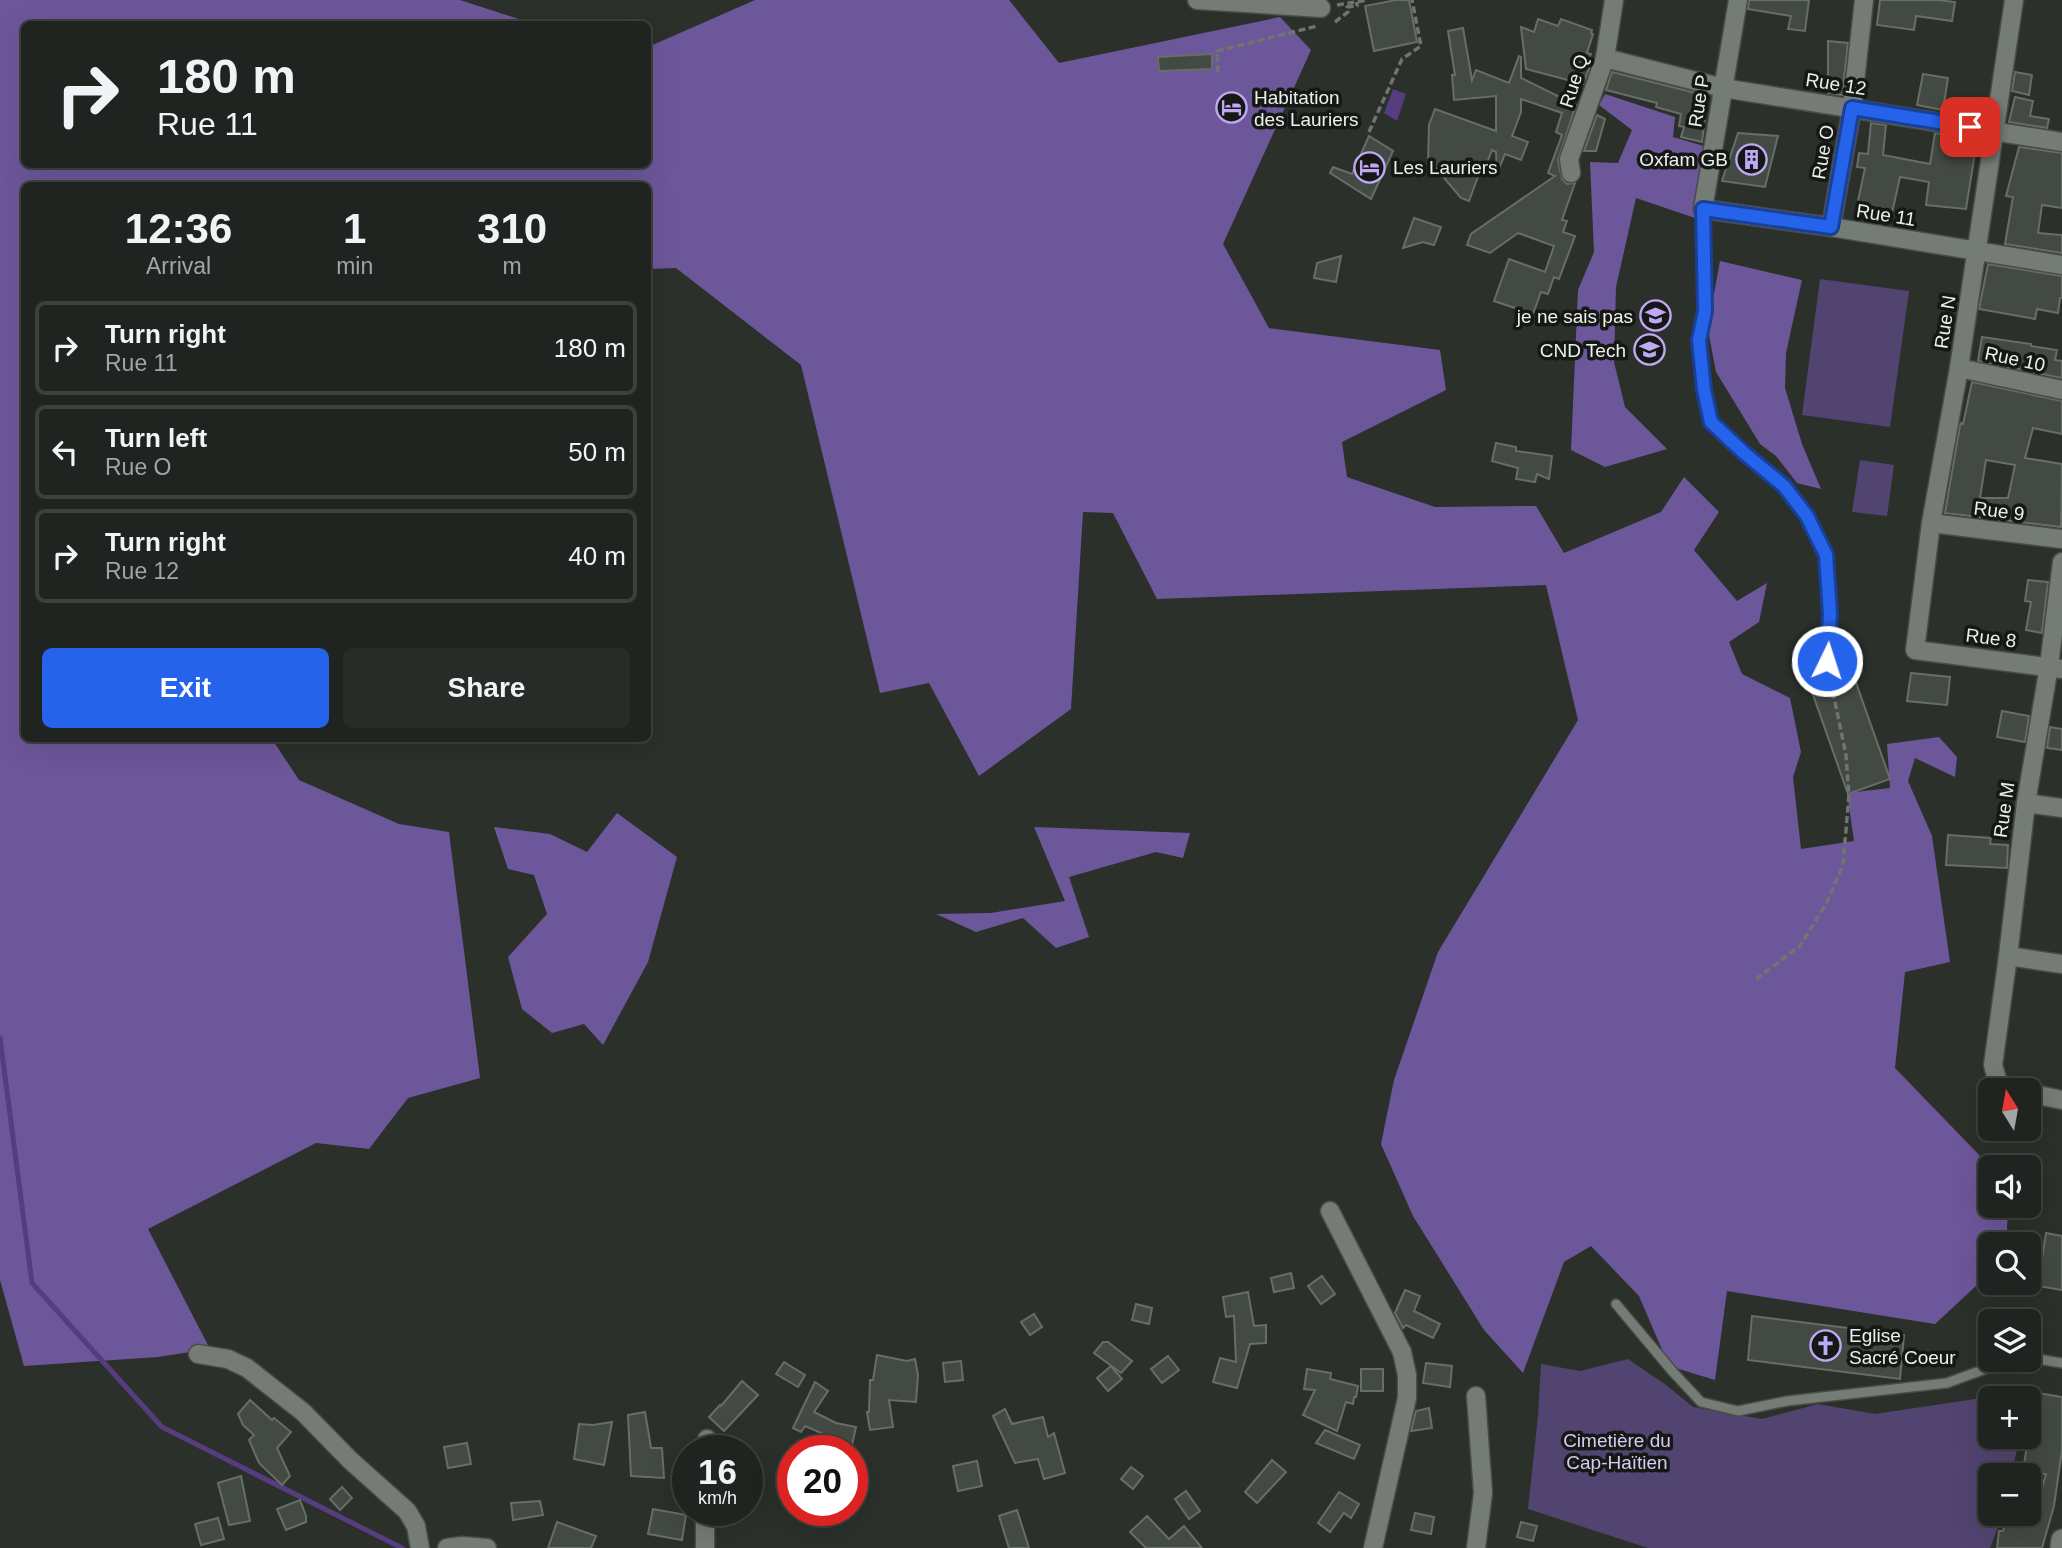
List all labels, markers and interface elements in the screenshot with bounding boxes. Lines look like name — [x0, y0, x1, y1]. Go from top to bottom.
icon: right — [42, 49, 133, 140]
text: 180 m — [157, 49, 296, 103]
street label: Rue Q — [1556, 52, 1592, 110]
street label: Rue 12 — [1804, 69, 1868, 99]
street label: Rue P — [1684, 73, 1714, 129]
place label: Habitation des Lauriers — [1254, 87, 1359, 130]
hotel icon: Habitation des Lauriers — [1214, 91, 1248, 125]
pin — [1940, 97, 2000, 157]
text: Rue 11 — [157, 106, 258, 142]
icon: arrive — [1951, 108, 1989, 146]
street label: Rue O — [1808, 123, 1838, 181]
building icon: Oxfam GB — [1734, 142, 1768, 176]
place label: Oxfam GB — [1639, 149, 1728, 170]
hotel icon: Les Lauriers — [1353, 150, 1387, 184]
place label: Les Lauriers — [1393, 157, 1498, 178]
street label: Rue 11 — [1855, 200, 1917, 230]
text: 12:36 — [125, 205, 232, 252]
text: 1 — [343, 205, 366, 252]
text: 310 — [477, 205, 547, 252]
text: Arrival — [146, 253, 211, 279]
text: min — [336, 253, 373, 279]
text: m — [503, 253, 522, 279]
street label: Rue N — [1930, 294, 1960, 350]
school or university icon: je ne sais pas — [1639, 299, 1673, 333]
place label: je ne sais pas — [1516, 306, 1633, 327]
text: Turn right — [105, 319, 226, 349]
icon: right — [46, 329, 84, 367]
text: 180 m — [554, 333, 626, 363]
school or university icon: CND Tech — [1632, 333, 1666, 367]
place label: CND Tech — [1540, 340, 1626, 361]
street label: Rue 10 — [1983, 342, 2047, 376]
text: Rue 11 — [105, 350, 177, 376]
text: Turn left — [105, 423, 207, 453]
icon: left — [46, 433, 84, 471]
text: 50 m — [568, 437, 626, 467]
text: Rue O — [105, 454, 171, 480]
street label: Rue 9 — [1973, 497, 2025, 525]
text: Turn right — [105, 527, 226, 557]
icon: right — [46, 537, 84, 575]
text: 40 m — [568, 541, 626, 571]
text: Rue 12 — [105, 558, 179, 584]
position arrow — [1790, 624, 1864, 698]
street label: Rue 8 — [1965, 624, 2017, 652]
button: Exit — [42, 648, 329, 728]
button: Share — [343, 648, 630, 728]
street label: Rue M — [1990, 781, 2018, 839]
north arrow — [1978, 1078, 2040, 1141]
map controls — [1978, 1078, 2041, 1526]
button: sound — [1978, 1155, 2041, 1218]
button: search — [1978, 1232, 2041, 1295]
button: layers — [1978, 1309, 2041, 1372]
place label: Eglise Sacré Coeur — [1849, 1325, 1956, 1368]
church icon: Eglise Sacré Coeur — [1809, 1329, 1843, 1363]
button: + — [1978, 1386, 2041, 1449]
park label: Cimetière du Cap-Haïtien — [1563, 1430, 1671, 1473]
speed limit sign: 20 — [777, 1435, 868, 1526]
text: 16 — [698, 1452, 737, 1491]
button: − — [1978, 1463, 2041, 1526]
text: km/h — [698, 1488, 737, 1508]

